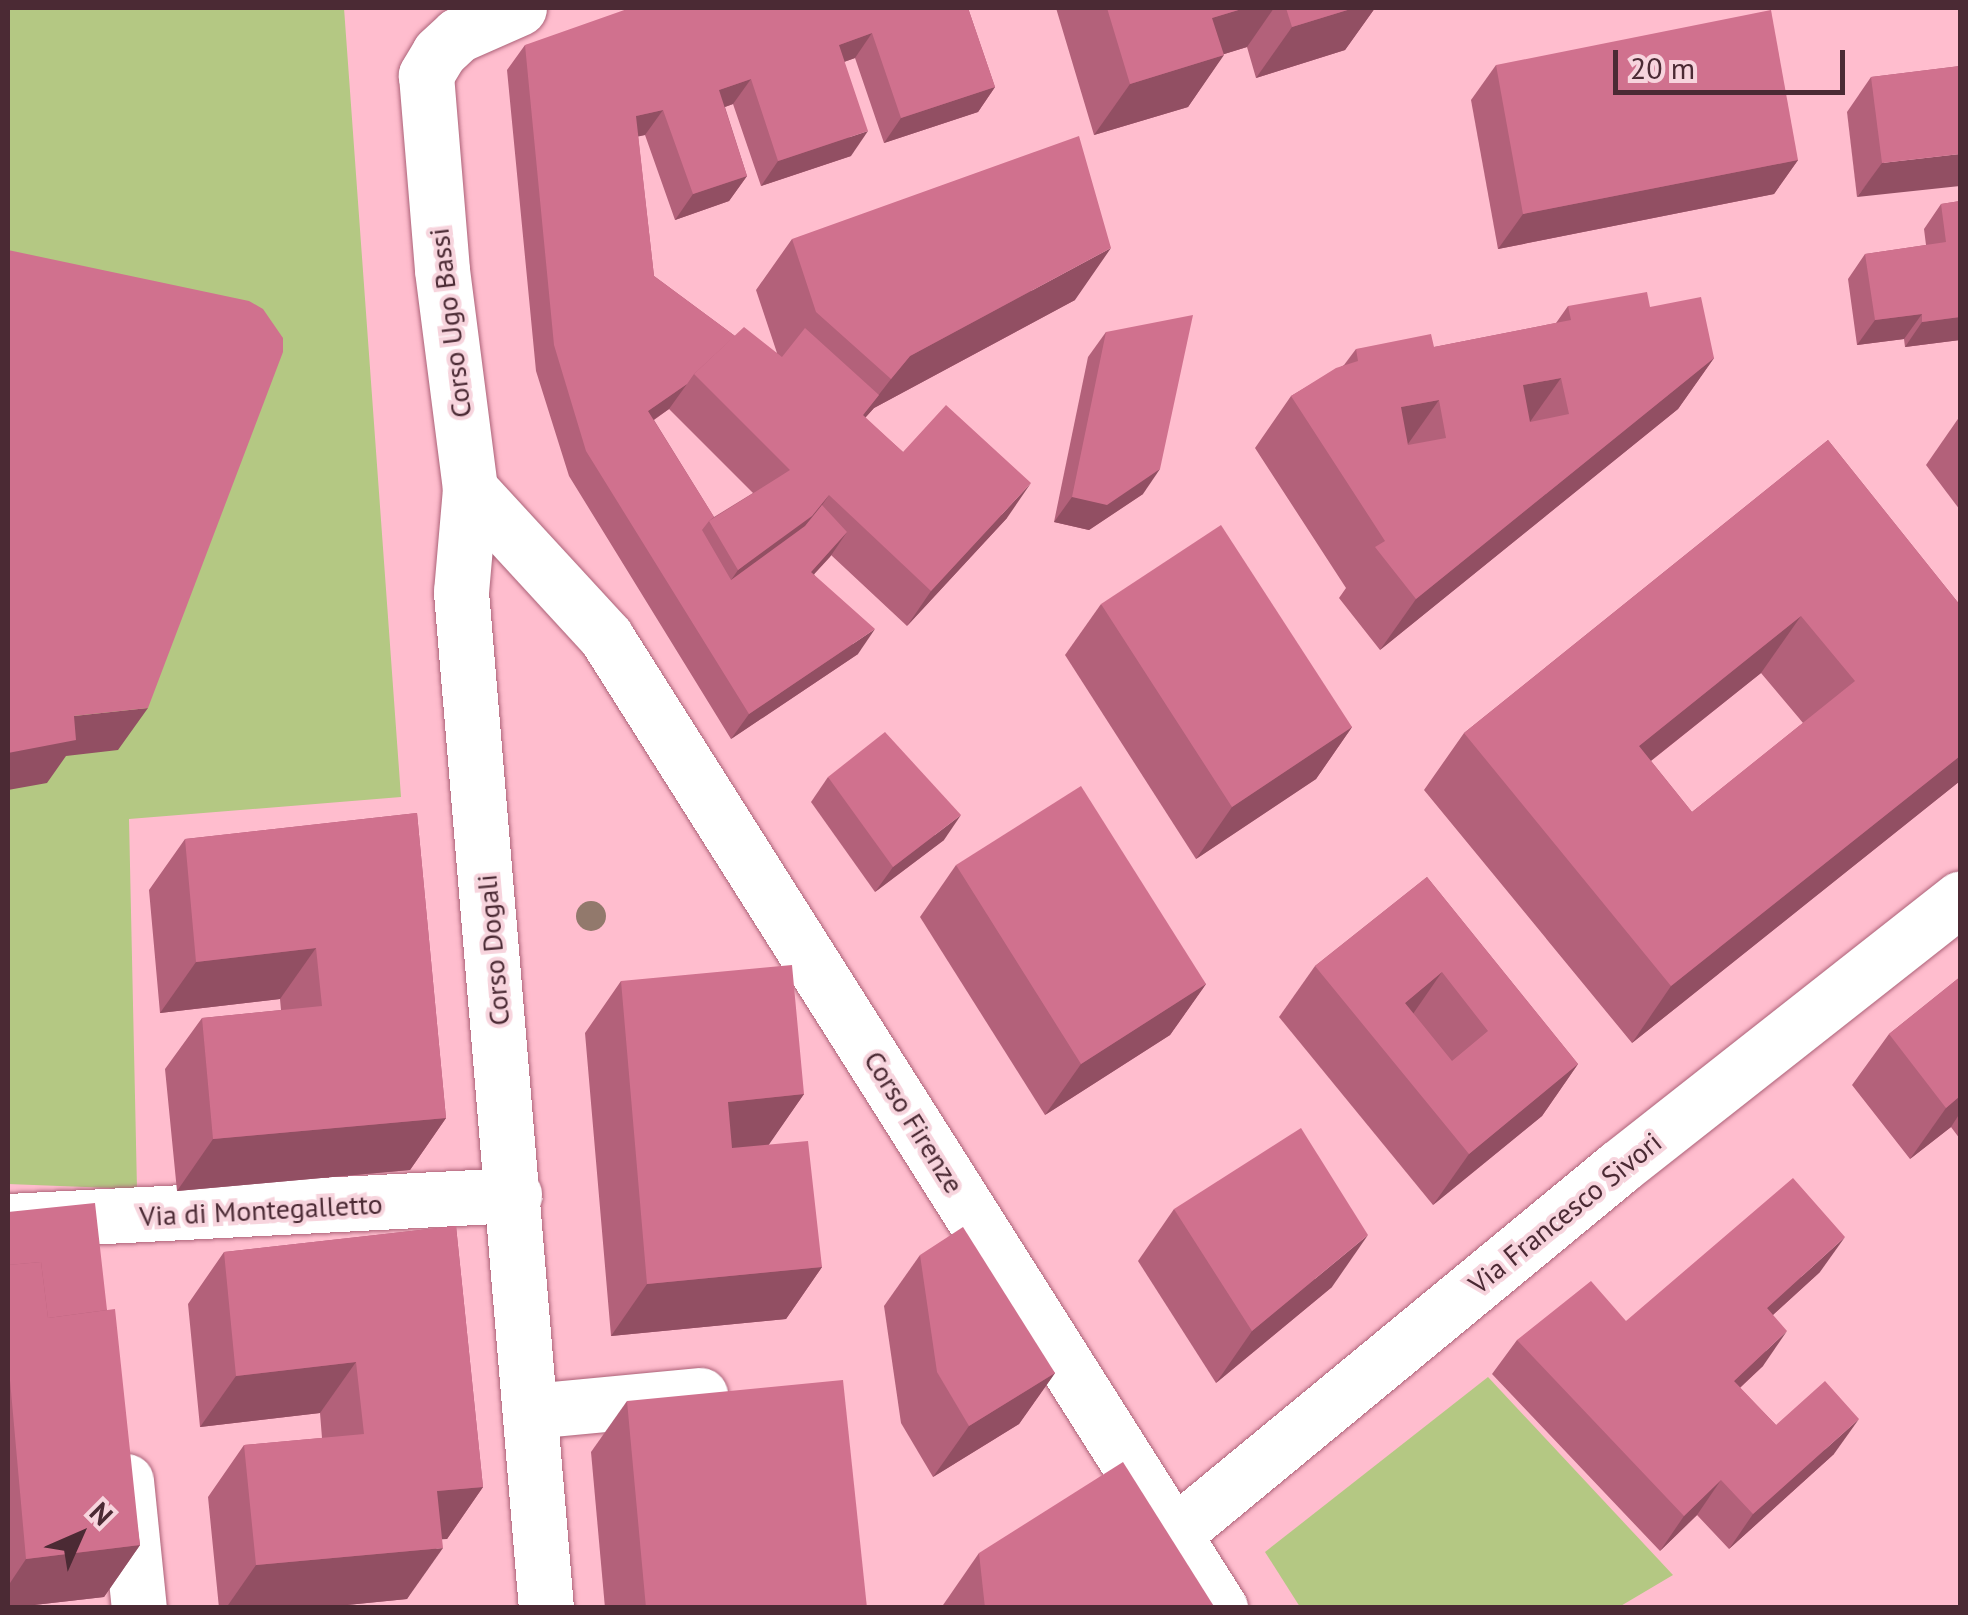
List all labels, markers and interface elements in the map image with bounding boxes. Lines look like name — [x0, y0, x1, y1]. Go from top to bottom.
scale bar — [1618, 30, 1850, 92]
text: 20 m — [1630, 48, 1695, 87]
street label: Corso Ugo Bassi — [422, 226, 478, 420]
street label: Corso Dogali — [470, 873, 516, 1027]
street label: Corso Firenze — [857, 1045, 971, 1199]
street label: Via Francesco Sivori — [1462, 1125, 1668, 1301]
street label: Via di Montegalletto — [139, 1187, 383, 1233]
north arrow — [30, 1485, 130, 1585]
text: N — [82, 1494, 121, 1533]

